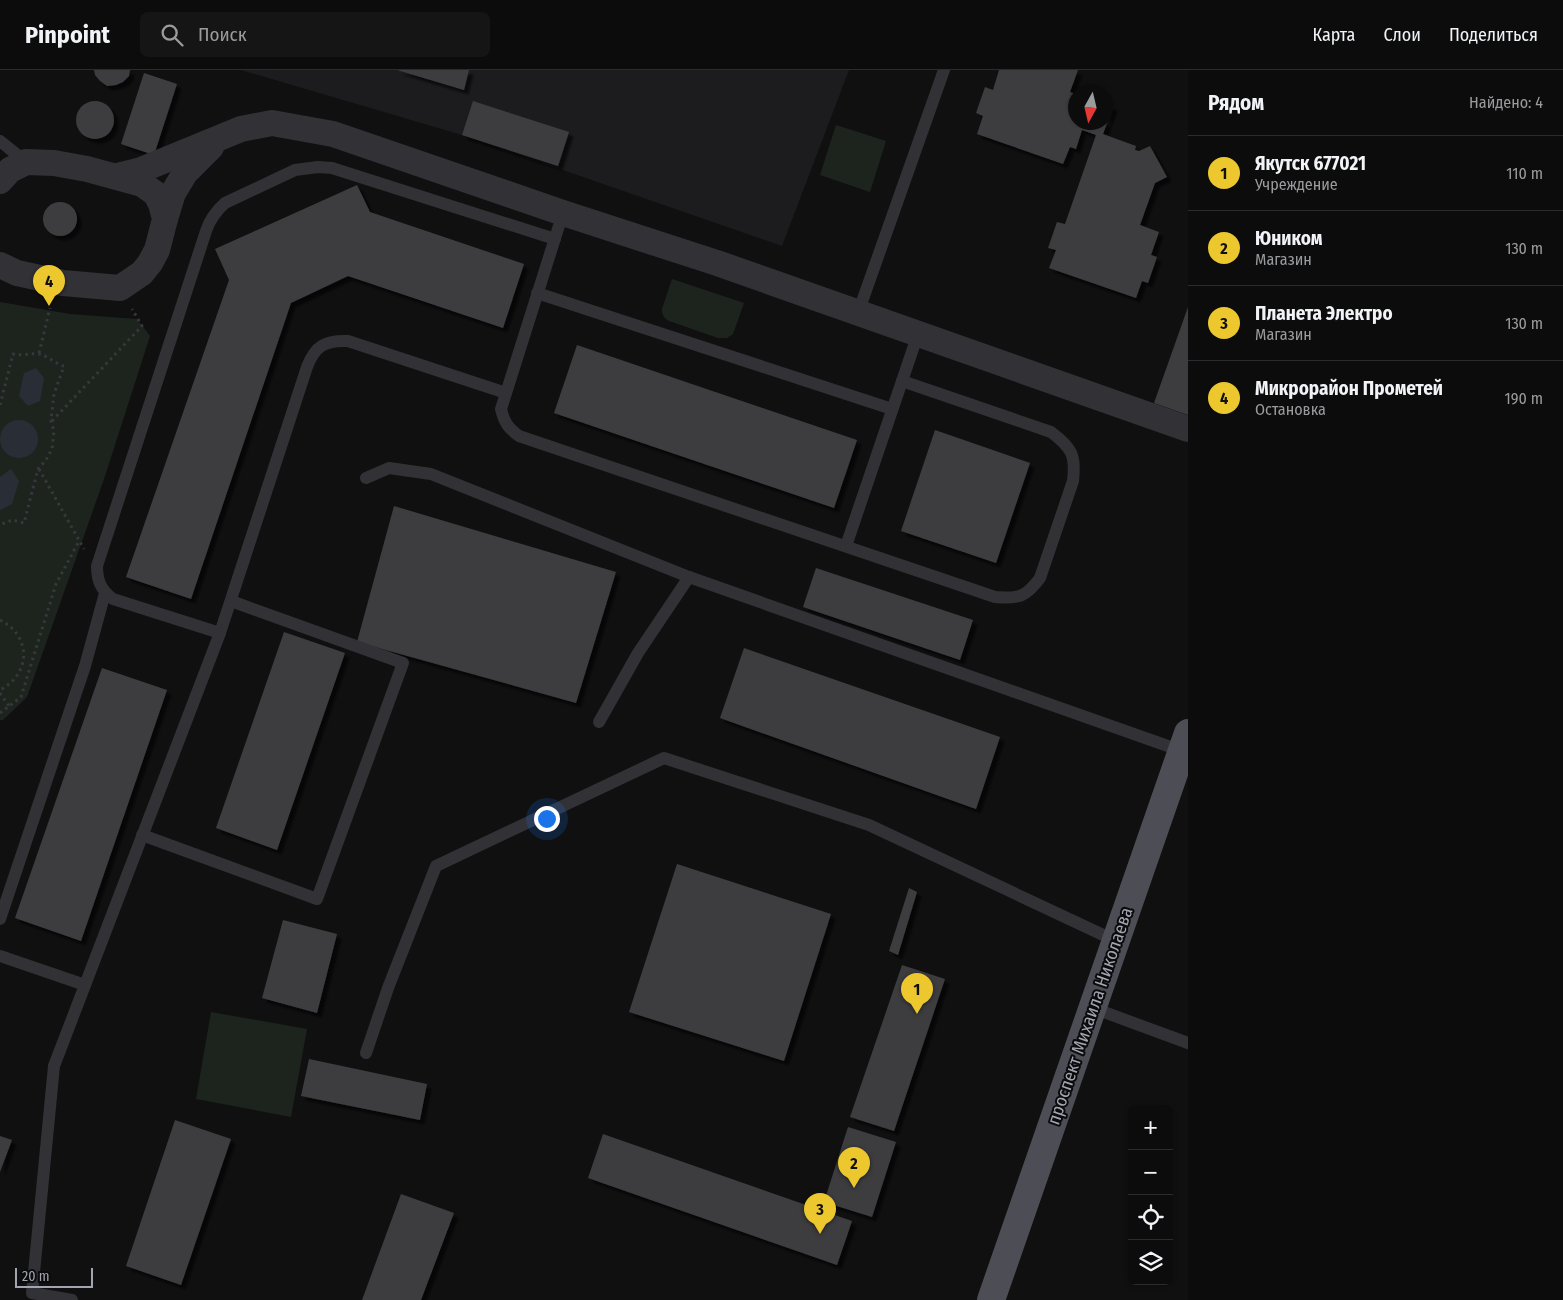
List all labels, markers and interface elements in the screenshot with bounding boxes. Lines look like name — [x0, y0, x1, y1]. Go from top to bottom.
search box — [140, 12, 490, 57]
text: Pinpoint — [25, 21, 110, 49]
icon: search — [158, 21, 186, 49]
text: Поиск — [198, 23, 247, 46]
text: Карта — [1312, 24, 1355, 46]
text: Слои — [1383, 24, 1421, 46]
text: Поделиться — [1449, 24, 1538, 46]
north arrow — [1068, 85, 1113, 130]
text: Рядом — [1208, 90, 1264, 116]
text: Найдено: 4 — [1469, 93, 1543, 112]
text: Якутск 677021 — [1255, 152, 1366, 175]
text: 1 — [1221, 164, 1227, 183]
text: 110 m — [1506, 164, 1543, 183]
text: Учреждение — [1255, 175, 1338, 194]
text: Юником — [1255, 227, 1323, 250]
text: 2 — [1220, 239, 1228, 258]
text: 130 m — [1505, 239, 1543, 258]
text: Магазин — [1255, 250, 1312, 269]
pin: 4 — [33, 265, 65, 306]
text: Планета Электро — [1255, 302, 1393, 325]
text: 3 — [1220, 314, 1228, 333]
text: 130 m — [1505, 314, 1543, 333]
text: Магазин — [1255, 325, 1312, 344]
text: Микрорайон Прометей — [1255, 377, 1443, 400]
text: 4 — [1220, 389, 1228, 408]
text: 190 m — [1505, 389, 1543, 408]
text: Остановка — [1255, 400, 1326, 419]
your location — [534, 806, 560, 832]
street label: проспект Михаила Николаева — [1042, 904, 1138, 1128]
pin: 1 — [901, 973, 933, 1014]
map controls — [1128, 1105, 1173, 1285]
button: + — [1128, 1105, 1173, 1150]
pin: 2 — [838, 1147, 870, 1188]
button: − — [1128, 1150, 1173, 1195]
pin: 3 — [804, 1193, 836, 1234]
button: locate — [1128, 1195, 1173, 1240]
button: layers — [1128, 1240, 1173, 1285]
scale bar — [15, 1265, 92, 1288]
text: 20 m — [22, 1268, 50, 1285]

